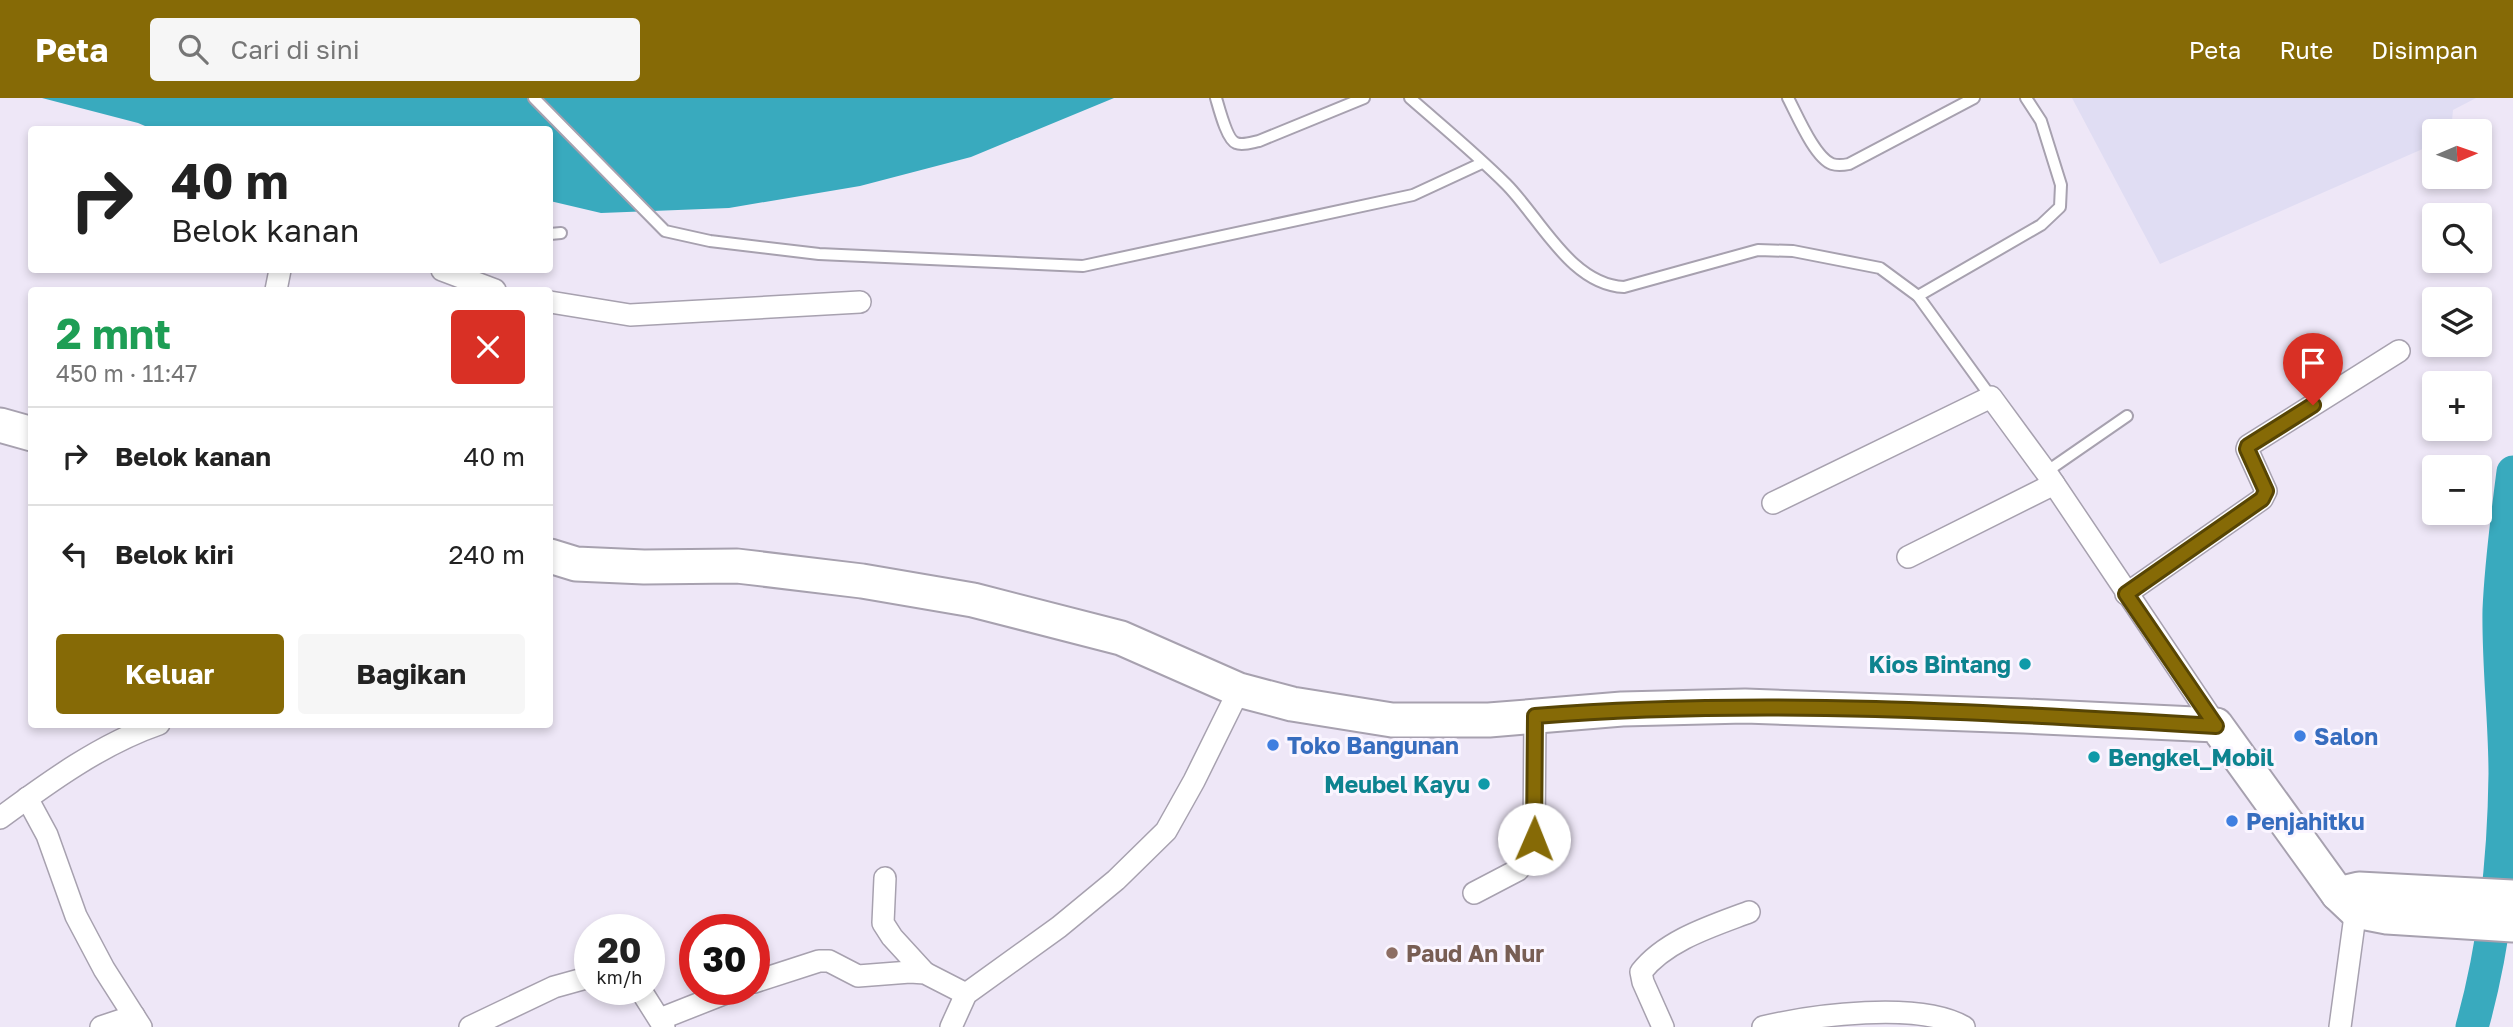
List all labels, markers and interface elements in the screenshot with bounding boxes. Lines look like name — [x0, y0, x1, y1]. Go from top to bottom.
search box — [150, 18, 640, 81]
text: Peta — [35, 30, 108, 69]
icon: search — [174, 30, 212, 68]
text: Cari di sini — [230, 34, 360, 65]
text: Peta — [2189, 35, 2241, 64]
text: Rute — [2279, 35, 2333, 64]
text: Disimpan — [2371, 35, 2478, 64]
north arrow — [2422, 119, 2492, 189]
map controls — [2422, 119, 2492, 525]
text: 40 m — [171, 151, 289, 210]
icon: right — [56, 154, 147, 245]
button: search — [2422, 203, 2492, 273]
text: Belok kanan — [171, 211, 359, 249]
button: layers — [2422, 287, 2492, 357]
text: 2 mnt — [56, 308, 171, 358]
button: close — [451, 310, 525, 384]
pin — [2283, 333, 2343, 405]
icon: arrive — [2294, 344, 2332, 382]
text: 450 m · 11:47 — [56, 359, 198, 387]
button: + — [2422, 371, 2492, 441]
icon: right — [56, 437, 94, 475]
text: Belok kanan — [115, 441, 271, 472]
text: 40 m — [464, 441, 525, 472]
button: − — [2422, 455, 2492, 525]
icon: left — [56, 535, 94, 573]
text: Belok kiri — [115, 539, 234, 570]
text: 240 m — [448, 539, 525, 570]
button: Keluar — [56, 634, 284, 714]
button: Bagikan — [298, 634, 525, 714]
place label: Kios Bintang — [1869, 650, 2011, 678]
marker: Kios Bintang — [2017, 656, 2033, 672]
place label: Salon — [2314, 722, 2378, 750]
marker: Salon — [2292, 728, 2308, 744]
place label: Toko Bangunan — [1287, 731, 1459, 759]
marker: Toko Bangunan — [1265, 737, 1281, 753]
place label: Bengkel_Mobil — [2108, 743, 2274, 771]
marker: Bengkel_Mobil — [2086, 749, 2102, 765]
place label: Meubel Kayu — [1324, 770, 1470, 798]
marker: Meubel Kayu — [1476, 776, 1492, 792]
position arrow — [1497, 802, 1571, 876]
place label: Penjahitku — [2246, 807, 2365, 835]
marker: Penjahitku — [2224, 813, 2240, 829]
speed limit sign: 30 — [679, 914, 770, 1005]
text: 20 — [597, 929, 642, 971]
place label: Paud An Nur — [1406, 939, 1544, 967]
marker: Paud An Nur — [1384, 945, 1400, 961]
text: km/h — [597, 966, 642, 988]

